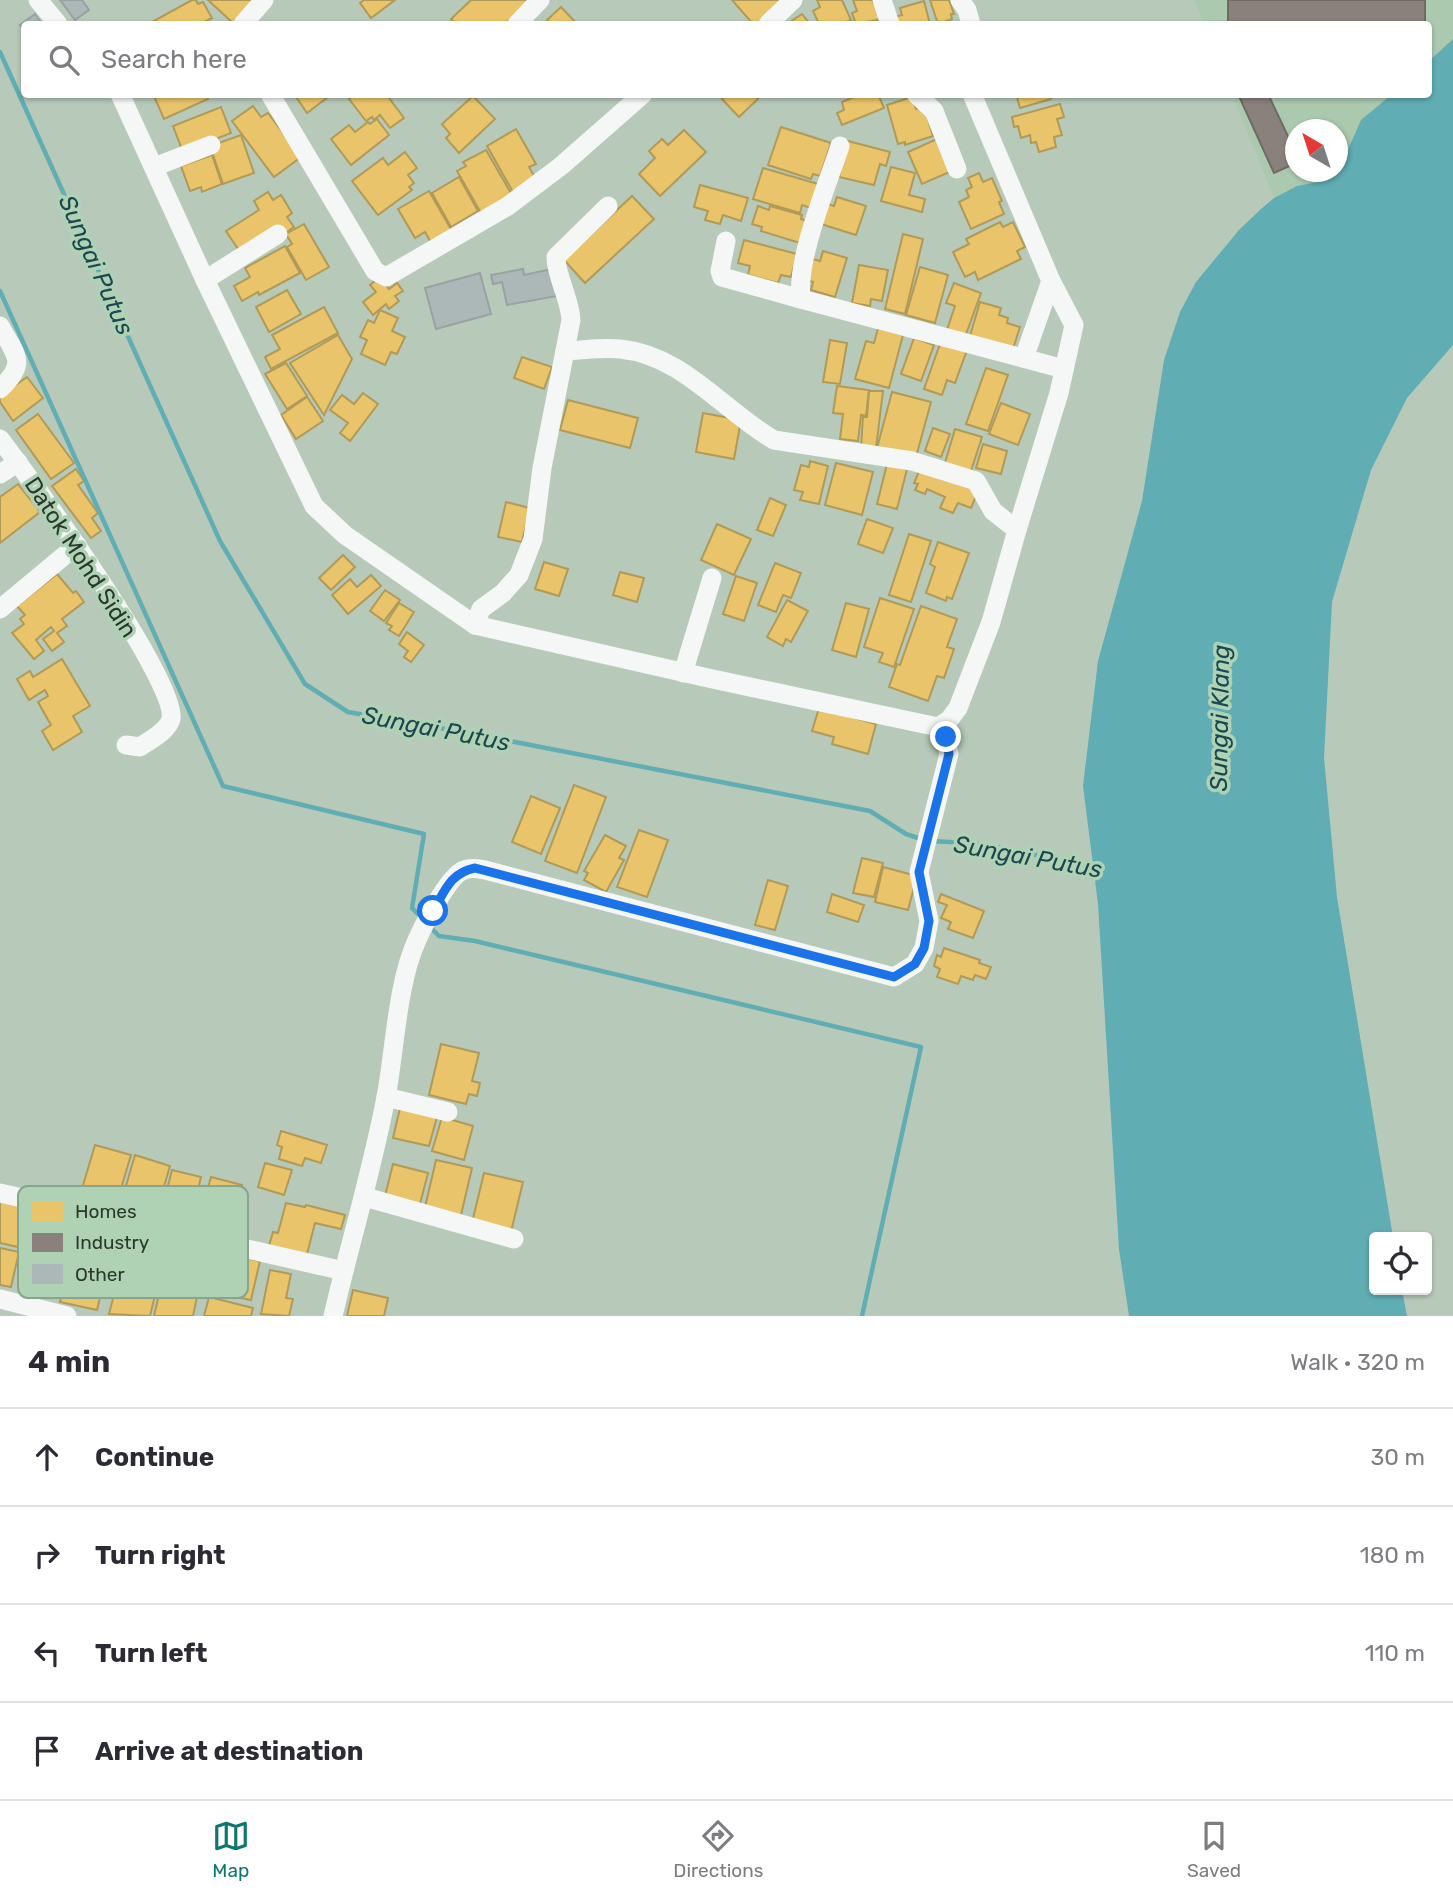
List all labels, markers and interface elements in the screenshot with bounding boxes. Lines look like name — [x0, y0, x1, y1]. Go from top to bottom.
search box — [21, 21, 1432, 98]
icon: search — [45, 41, 83, 79]
text: Search here — [101, 44, 247, 75]
north arrow — [1285, 119, 1348, 182]
water label: Sungai Putus — [53, 191, 139, 339]
street label: Datok Mohd Sidin — [19, 471, 143, 643]
water label: Sungai Klang — [1205, 644, 1235, 792]
water label: Sungai Putus — [360, 701, 512, 757]
route end — [930, 721, 961, 752]
water label: Sungai Putus — [952, 830, 1104, 884]
route start — [417, 895, 448, 926]
legend — [18, 1186, 248, 1298]
text: Homes — [75, 1200, 137, 1223]
text: Industry — [75, 1231, 149, 1254]
map controls — [1369, 1232, 1432, 1295]
button: locate — [1369, 1232, 1432, 1295]
text: Other — [75, 1263, 126, 1286]
text: 4 min — [28, 1344, 110, 1380]
text: Walk · 320 m — [1290, 1348, 1425, 1376]
icon: ahead — [28, 1438, 66, 1476]
text: Continue — [95, 1442, 214, 1473]
text: 30 m — [1370, 1443, 1425, 1471]
icon: right — [28, 1536, 66, 1574]
text: Turn right — [95, 1540, 225, 1571]
text: 180 m — [1360, 1541, 1425, 1569]
icon: left — [28, 1634, 66, 1672]
text: Turn left — [95, 1638, 207, 1669]
text: 110 m — [1365, 1639, 1425, 1667]
icon: arrive — [28, 1732, 66, 1770]
text: Arrive at destination — [95, 1736, 363, 1767]
tab: Map — [212, 1817, 250, 1882]
tab: Directions — [673, 1817, 763, 1882]
tab: Saved — [1187, 1817, 1241, 1882]

